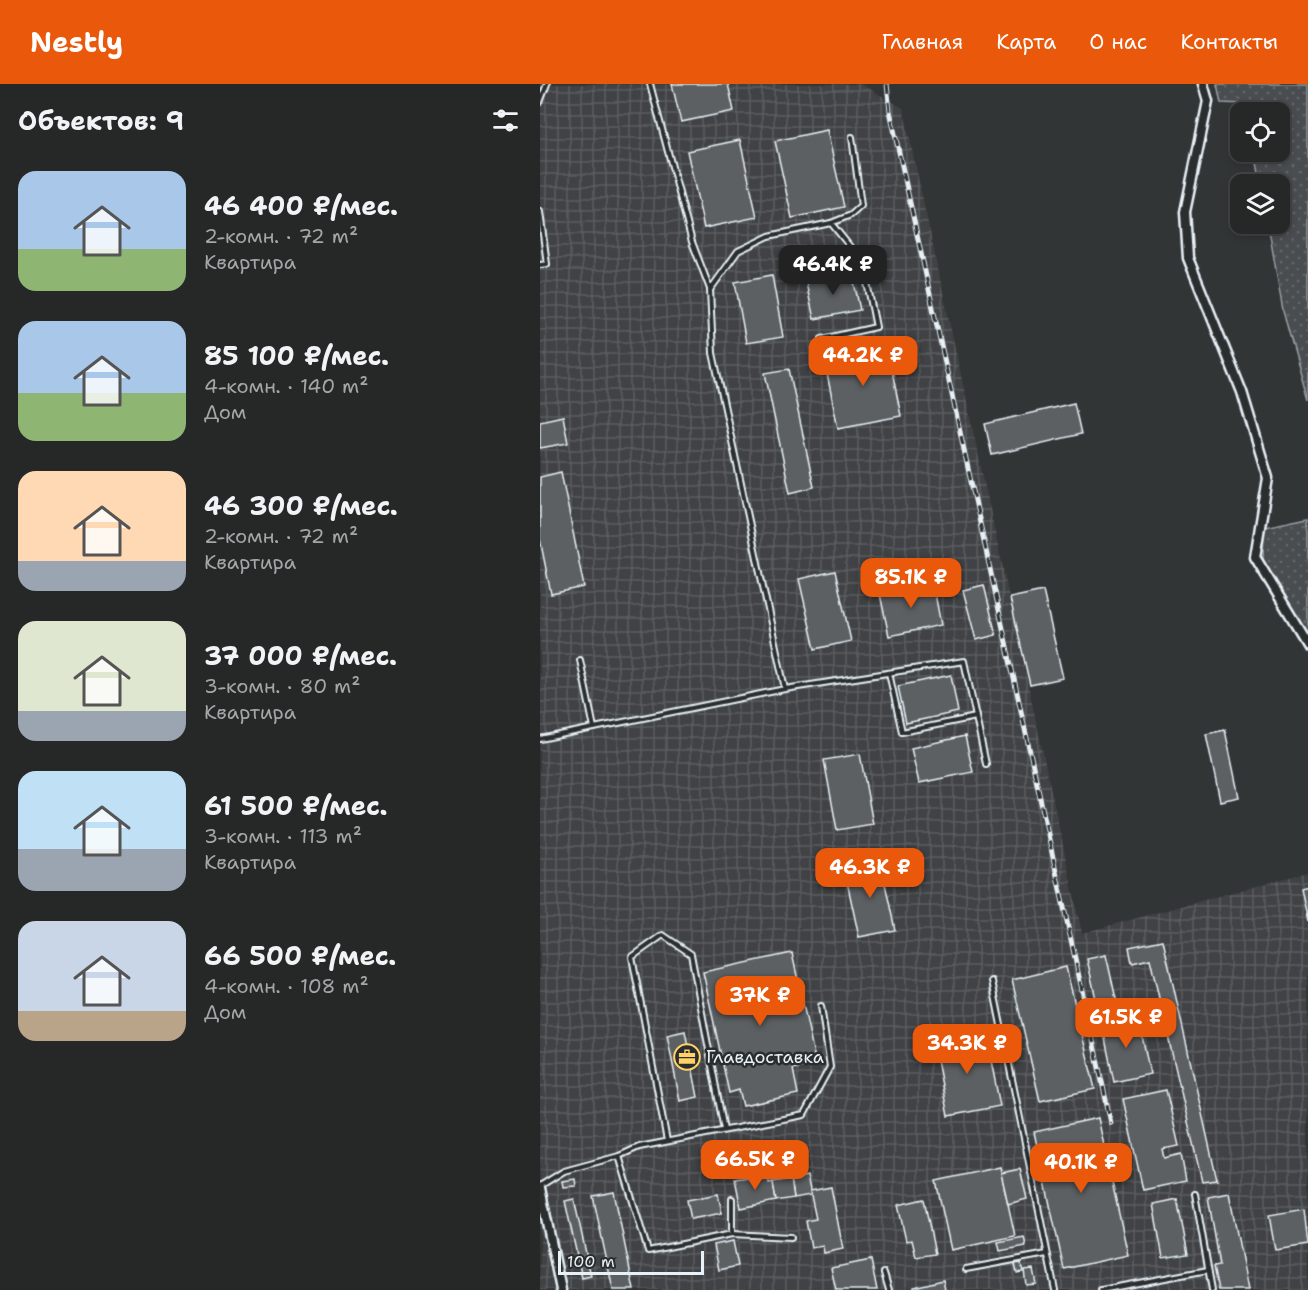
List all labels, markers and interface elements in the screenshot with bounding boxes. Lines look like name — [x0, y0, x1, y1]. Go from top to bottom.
text: Nestly — [30, 23, 123, 61]
text: Главная — [882, 28, 963, 56]
text: Карта — [996, 28, 1056, 56]
text: О нас — [1089, 28, 1147, 56]
text: Контакты — [1180, 28, 1278, 56]
map controls — [1230, 102, 1290, 234]
button: locate — [1230, 102, 1290, 162]
text: Объектов: 9 — [18, 103, 184, 138]
icon: filters — [489, 104, 522, 137]
button: layers — [1230, 174, 1290, 234]
text: 46 400 ₽/мес. — [204, 188, 398, 223]
icon: home — [66, 195, 138, 267]
text: 2-комн. · 72 m² — [204, 223, 358, 249]
pin: 46.4K ₽ — [778, 245, 888, 296]
text: Квартира — [204, 249, 296, 275]
text: 46.4K ₽ — [793, 251, 873, 277]
pin: 44.2K ₽ — [808, 336, 918, 387]
text: 85 100 ₽/мес. — [204, 338, 389, 373]
text: 44.2K ₽ — [823, 342, 903, 368]
icon: home — [66, 345, 138, 417]
text: 4-комн. · 140 m² — [204, 373, 368, 399]
text: Дом — [204, 399, 246, 425]
text: 46 300 ₽/мес. — [204, 488, 398, 523]
icon: home — [66, 495, 138, 567]
text: 2-комн. · 72 m² — [204, 523, 358, 549]
text: Квартира — [204, 549, 296, 575]
pin: 85.1K ₽ — [856, 558, 966, 609]
text: 85.1K ₽ — [874, 564, 948, 590]
text: 37 000 ₽/мес. — [204, 638, 397, 673]
icon: home — [66, 645, 138, 717]
text: 3-комн. · 80 m² — [204, 673, 360, 699]
text: Квартира — [204, 699, 296, 725]
text: 61 500 ₽/мес. — [204, 788, 388, 823]
icon: home — [66, 795, 138, 867]
text: 3-комн. · 113 m² — [204, 823, 362, 849]
pin: 46.3K ₽ — [815, 848, 925, 899]
text: Квартира — [204, 849, 296, 875]
text: 46.3K ₽ — [829, 854, 911, 880]
text: 66 500 ₽/мес. — [204, 938, 396, 973]
icon: home — [66, 945, 138, 1017]
text: 4-комн. · 108 m² — [204, 973, 369, 999]
pin: 37K ₽ — [718, 976, 802, 1027]
text: 37K ₽ — [729, 982, 791, 1008]
pin: 61.5K ₽ — [1071, 998, 1181, 1049]
text: Дом — [204, 999, 246, 1025]
text: 61.5K ₽ — [1089, 1004, 1163, 1030]
pin: 34.3K ₽ — [912, 1024, 1022, 1075]
text: 34.3K ₽ — [927, 1030, 1007, 1056]
office icon: Главдоставка — [672, 1042, 702, 1072]
place label: Главдоставка — [706, 1045, 824, 1069]
pin: 66.5K ₽ — [700, 1140, 810, 1191]
pin: 40.1K ₽ — [1026, 1143, 1136, 1194]
text: 66.5K ₽ — [715, 1146, 795, 1172]
text: 40.1K ₽ — [1044, 1149, 1118, 1175]
scale bar — [558, 1248, 704, 1276]
text: 100 m — [567, 1251, 615, 1272]

